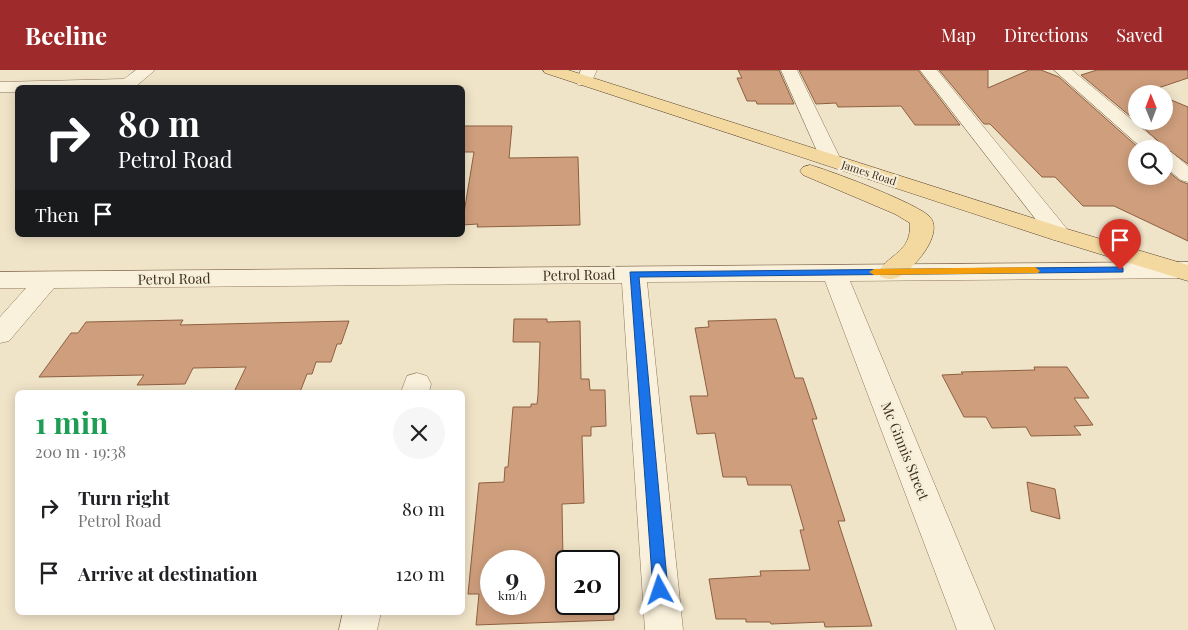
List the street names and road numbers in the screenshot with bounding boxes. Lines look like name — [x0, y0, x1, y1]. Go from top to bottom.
street label: James Road — [839, 156, 899, 189]
street label: Petrol Road — [542, 264, 616, 285]
street label: Petrol Road — [137, 268, 211, 289]
street label: Mc Ginnis Street — [877, 399, 934, 504]

